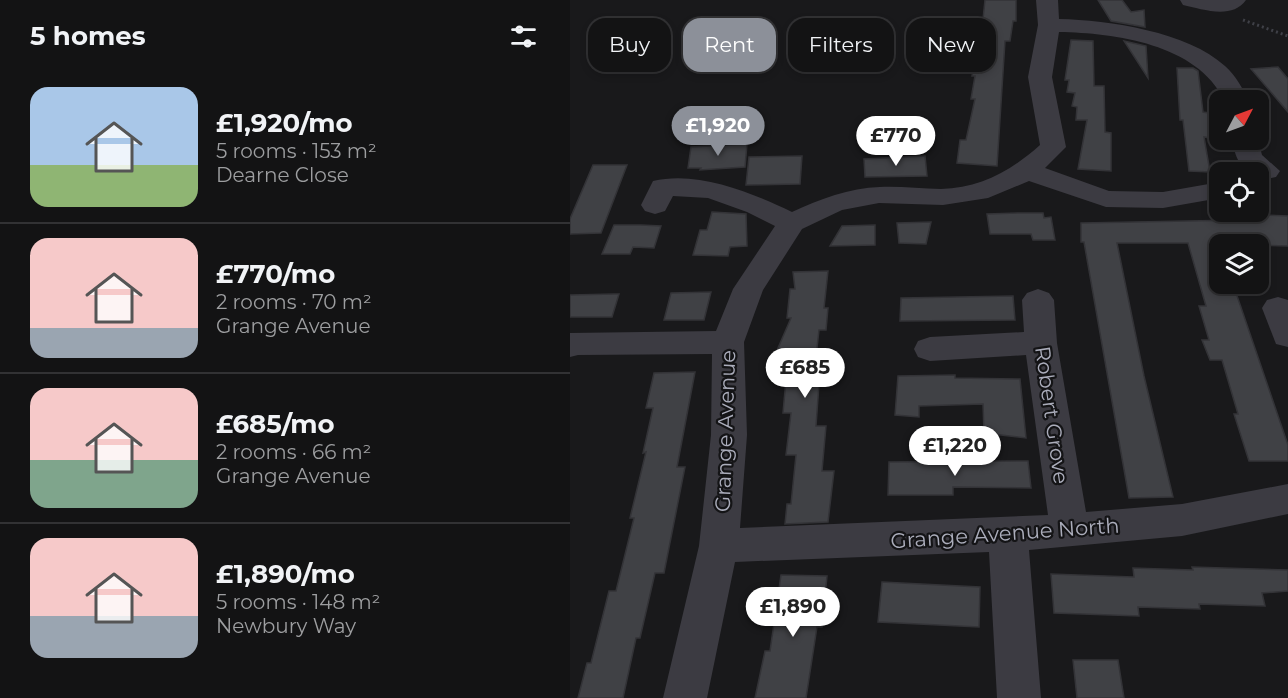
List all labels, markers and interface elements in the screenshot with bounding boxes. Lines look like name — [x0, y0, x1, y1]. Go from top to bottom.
chip: Buy — [588, 18, 671, 72]
chip: Rent — [683, 18, 776, 72]
chip: Filters — [788, 18, 894, 72]
chip: New — [906, 18, 996, 72]
text: 5 homes — [30, 20, 146, 52]
icon: filters — [507, 20, 540, 53]
north arrow — [1209, 90, 1269, 150]
map controls — [1209, 90, 1269, 294]
pin: £1,920 — [669, 106, 767, 157]
text: £1,920/mo — [216, 107, 353, 139]
icon: home — [78, 111, 150, 183]
text: £1,920 — [686, 113, 750, 137]
pin: £770 — [860, 116, 932, 167]
text: £770 — [870, 123, 922, 147]
text: 5 rooms · 153 m² — [216, 139, 377, 163]
button: locate — [1209, 162, 1269, 222]
text: Dearne Close — [216, 163, 349, 187]
button: layers — [1209, 234, 1269, 294]
text: £770/mo — [216, 258, 335, 290]
icon: home — [78, 262, 150, 334]
text: 2 rooms · 70 m² — [216, 290, 372, 314]
text: Grange Avenue — [216, 314, 370, 338]
street label: Robert Grove — [1030, 344, 1074, 486]
pin: £685 — [769, 348, 841, 399]
street label: Grange Avenue — [710, 350, 740, 512]
text: £685 — [780, 355, 830, 379]
text: £685/mo — [216, 408, 335, 440]
icon: home — [78, 412, 150, 484]
pin: £1,220 — [906, 426, 1004, 477]
text: £1,220 — [923, 433, 987, 457]
text: 2 rooms · 66 m² — [216, 440, 371, 464]
text: Grange Avenue — [216, 464, 370, 488]
street label: Grange Avenue North — [890, 513, 1120, 553]
text: £1,890/mo — [216, 558, 355, 590]
icon: home — [78, 562, 150, 634]
pin: £1,890 — [744, 587, 842, 638]
text: 5 rooms · 148 m² — [216, 590, 380, 614]
text: £1,890 — [760, 594, 826, 618]
text: Newbury Way — [216, 614, 356, 638]

